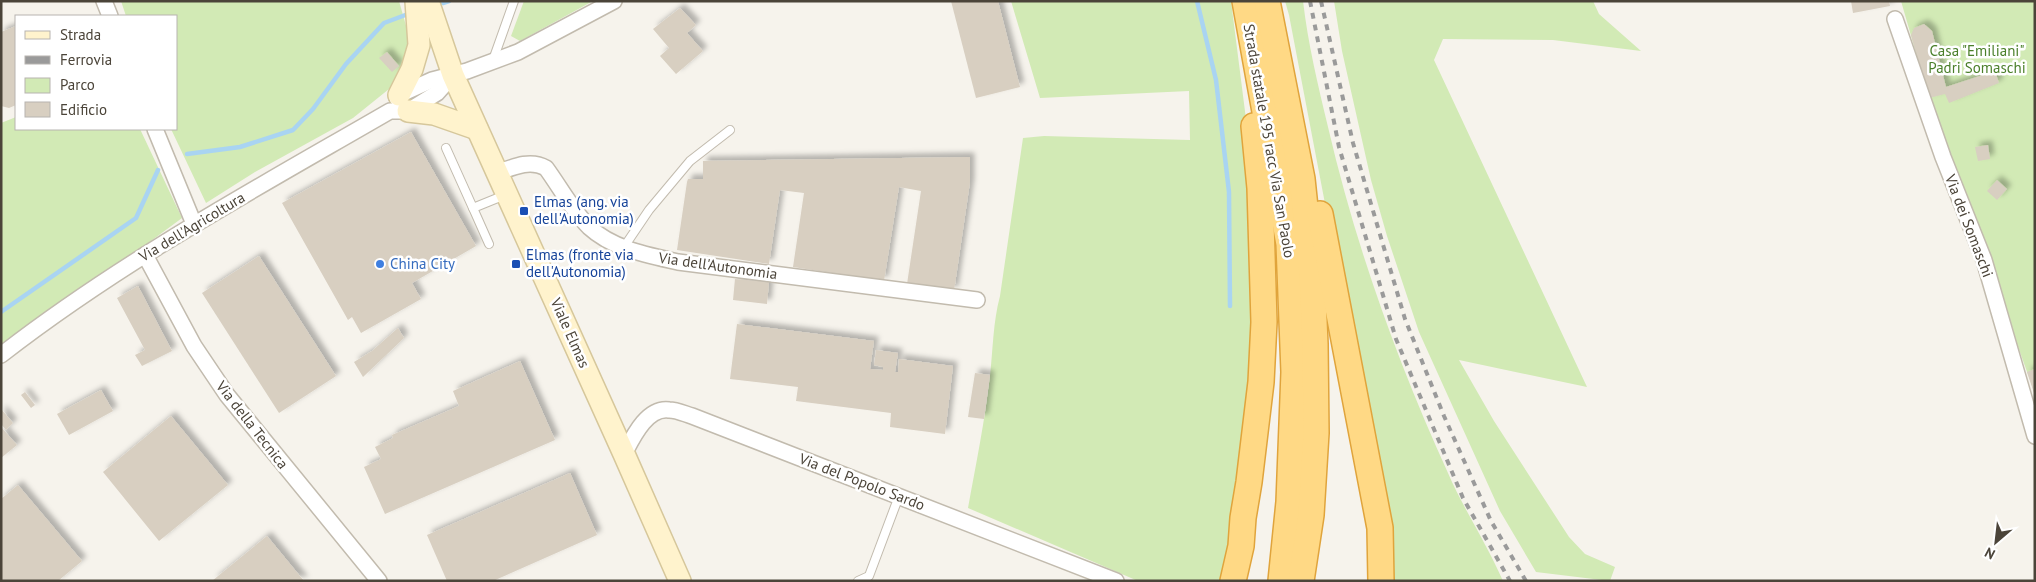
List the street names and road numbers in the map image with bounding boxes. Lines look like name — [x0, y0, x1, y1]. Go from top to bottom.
street label: Strada statale 195 racc Via San Paolo — [1240, 22, 1299, 259]
street label: Via dei Somaschi — [1941, 171, 1998, 280]
street label: Via dell'Agricoltura — [134, 187, 248, 266]
street label: Via dell'Autonomia — [657, 248, 779, 283]
street label: Viale Elmas — [546, 294, 594, 371]
street label: Via della Tecnica — [212, 376, 293, 472]
street label: Via del Popolo Sardo — [796, 448, 928, 514]

